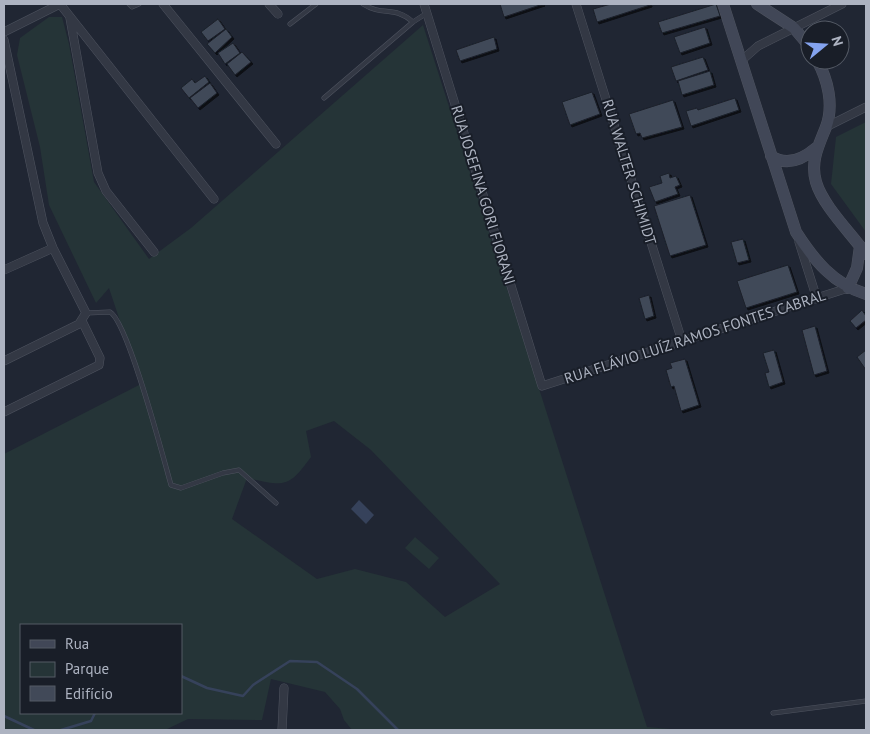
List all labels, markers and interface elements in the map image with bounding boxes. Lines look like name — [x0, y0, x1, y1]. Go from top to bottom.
north arrow — [800, 20, 850, 70]
text: N — [827, 34, 847, 48]
street label: RUA WALTER SCHIMIDT — [598, 97, 661, 248]
street label: RUA JOSEFINA GORI FIORANI — [447, 103, 520, 287]
street label: RUA FLÁVIO LUÍZ RAMOS FONTES CABRAL — [562, 285, 828, 388]
legend — [20, 624, 182, 714]
text: Rua — [65, 634, 89, 653]
text: Parque — [65, 659, 109, 678]
text: Edifício — [65, 684, 113, 703]

